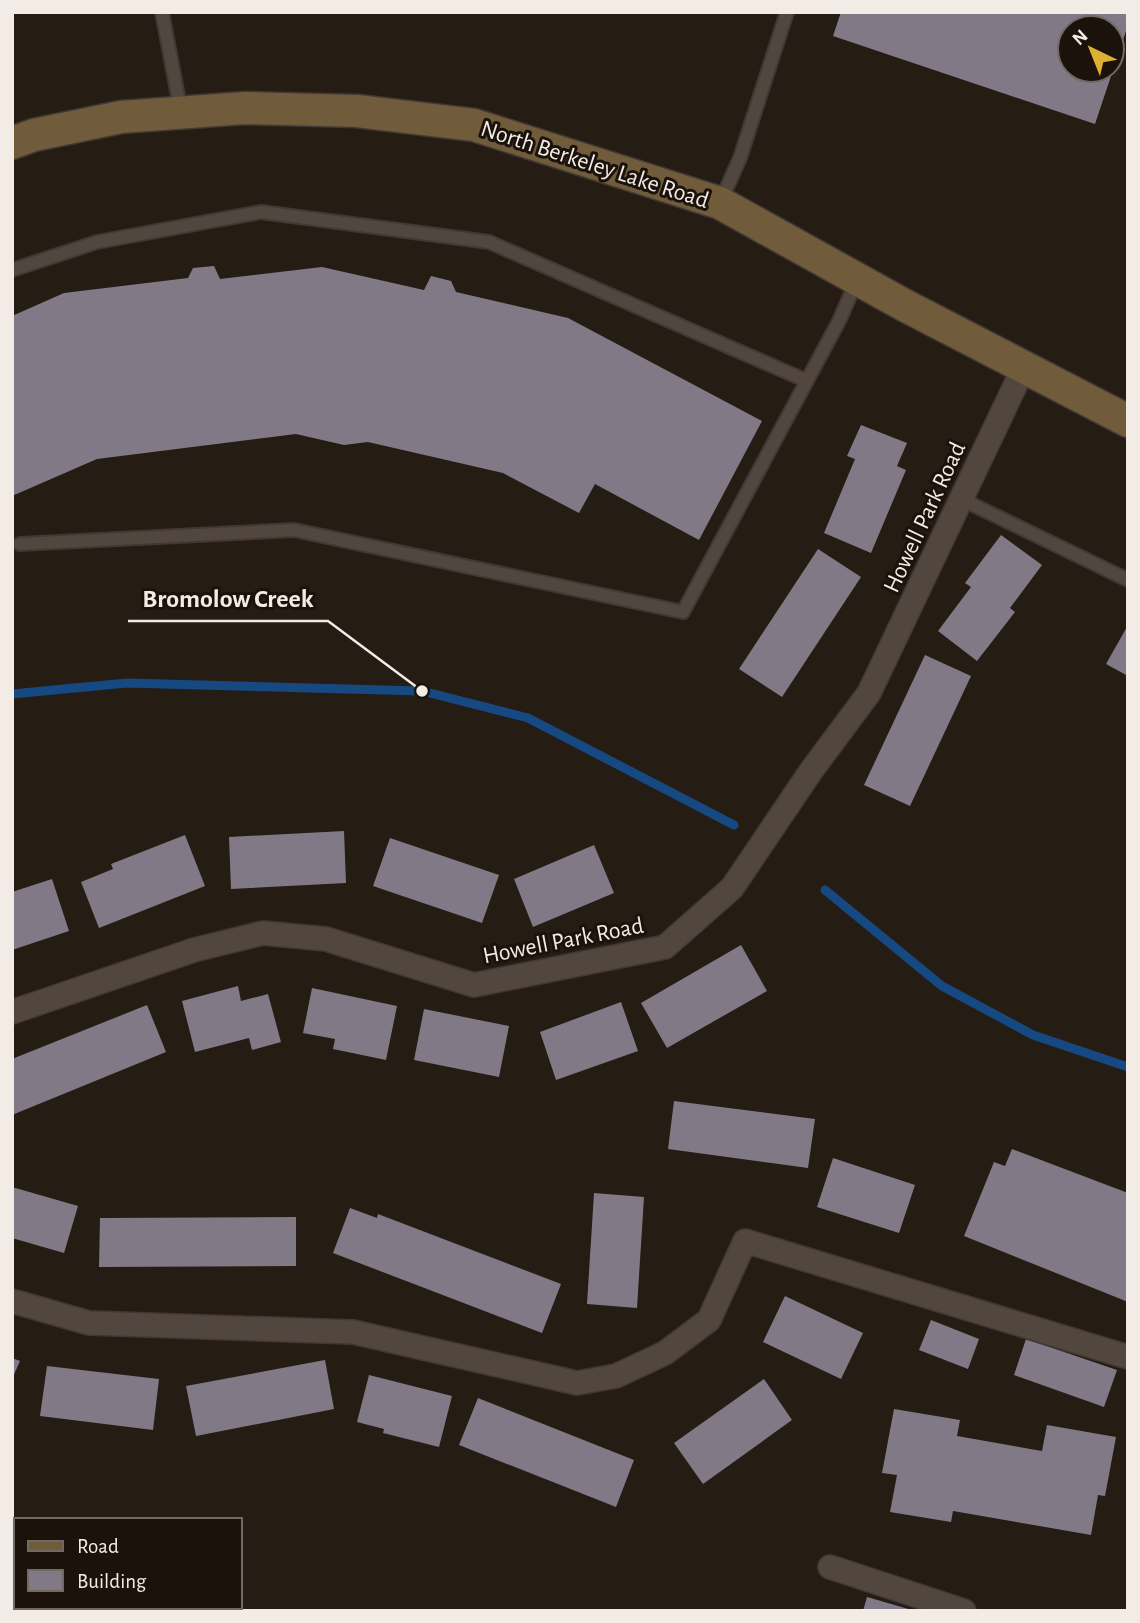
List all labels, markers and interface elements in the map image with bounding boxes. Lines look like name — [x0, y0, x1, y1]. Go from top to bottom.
north arrow — [1056, 14, 1126, 84]
text: N — [1069, 26, 1092, 49]
street label: North Berkeley Lake Road — [478, 117, 712, 213]
street label: Howell Park Road — [880, 438, 970, 596]
callout: Bromolow Creek — [128, 574, 328, 621]
text: Bromolow Creek — [142, 586, 314, 612]
street label: Howell Park Road — [481, 914, 646, 968]
legend — [14, 1518, 242, 1609]
text: Road — [77, 1536, 119, 1557]
text: Building — [77, 1571, 147, 1592]

